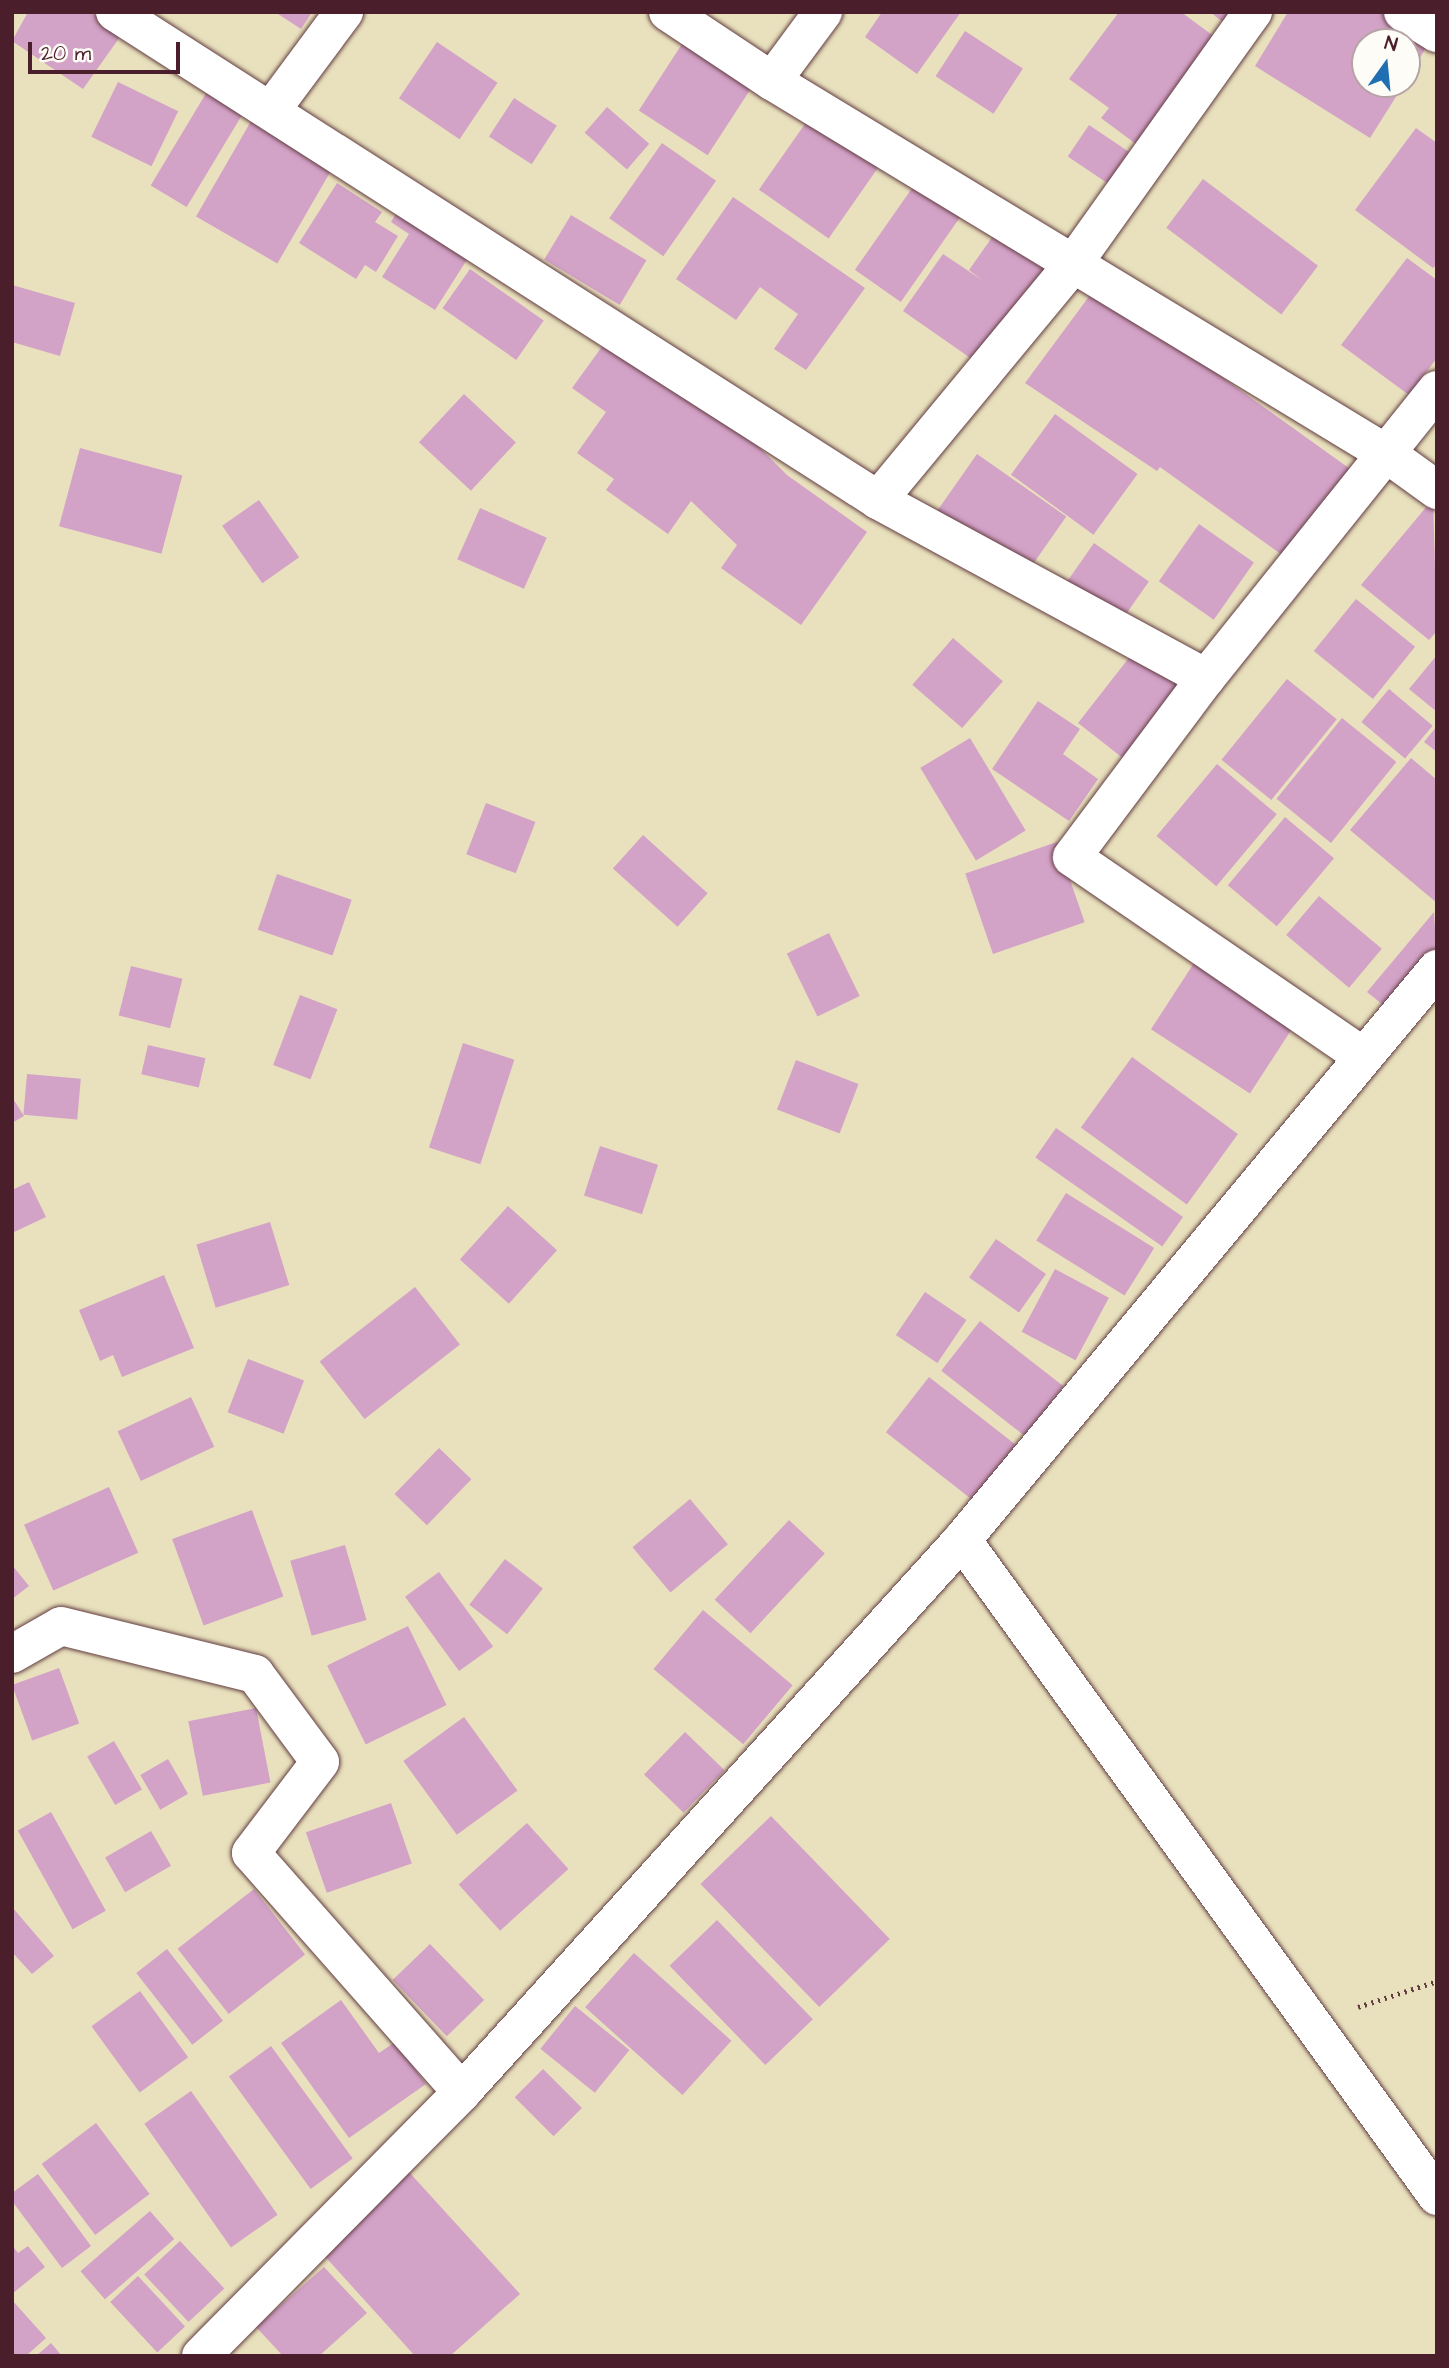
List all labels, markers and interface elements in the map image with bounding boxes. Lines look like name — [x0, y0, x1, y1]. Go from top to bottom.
scale bar — [32, 28, 184, 72]
north arrow — [1351, 28, 1421, 98]
text: N — [1382, 30, 1400, 59]
text: 20 m — [41, 39, 91, 68]

